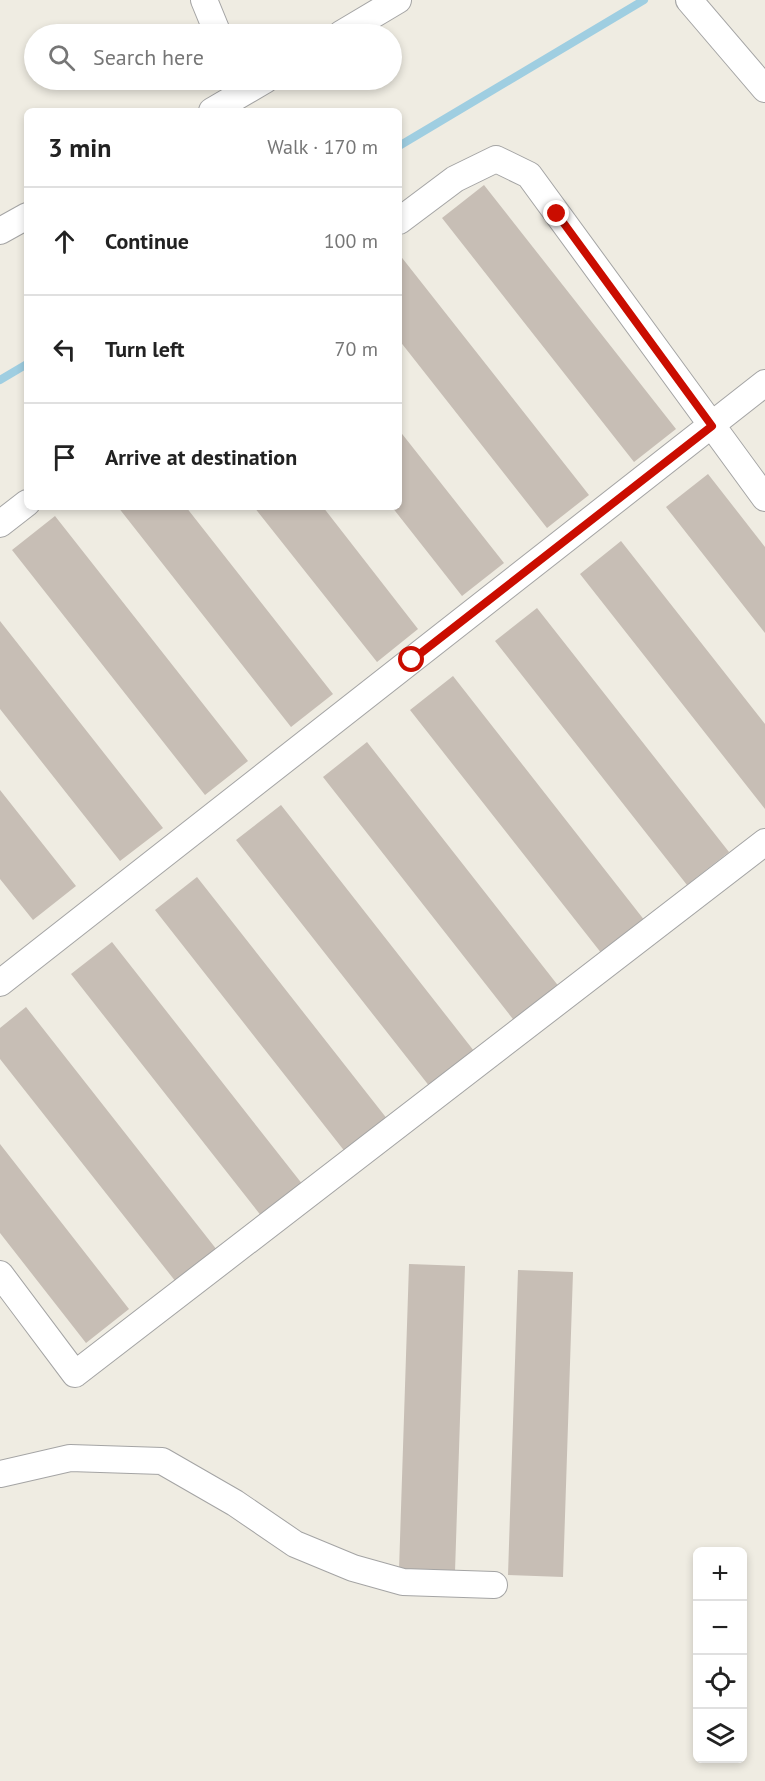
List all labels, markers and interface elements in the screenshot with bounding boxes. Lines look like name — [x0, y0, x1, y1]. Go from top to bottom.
search box — [24, 24, 402, 90]
icon: search — [45, 41, 78, 74]
text: Search here — [93, 43, 204, 71]
text: 3 min — [48, 131, 111, 164]
text: Walk · 170 m — [267, 134, 378, 160]
route end — [543, 200, 569, 226]
icon: ahead — [48, 225, 81, 258]
text: Continue — [105, 227, 189, 255]
text: 100 m — [324, 228, 378, 254]
icon: left — [48, 333, 81, 366]
text: Turn left — [105, 335, 185, 363]
text: 70 m — [335, 336, 378, 362]
icon: arrive — [48, 441, 81, 474]
text: Arrive at destination — [105, 443, 297, 471]
route start — [398, 646, 424, 672]
map controls — [693, 1547, 747, 1763]
button: + — [693, 1547, 747, 1601]
button: − — [693, 1601, 747, 1655]
button: locate — [693, 1655, 747, 1709]
button: layers — [693, 1709, 747, 1763]

